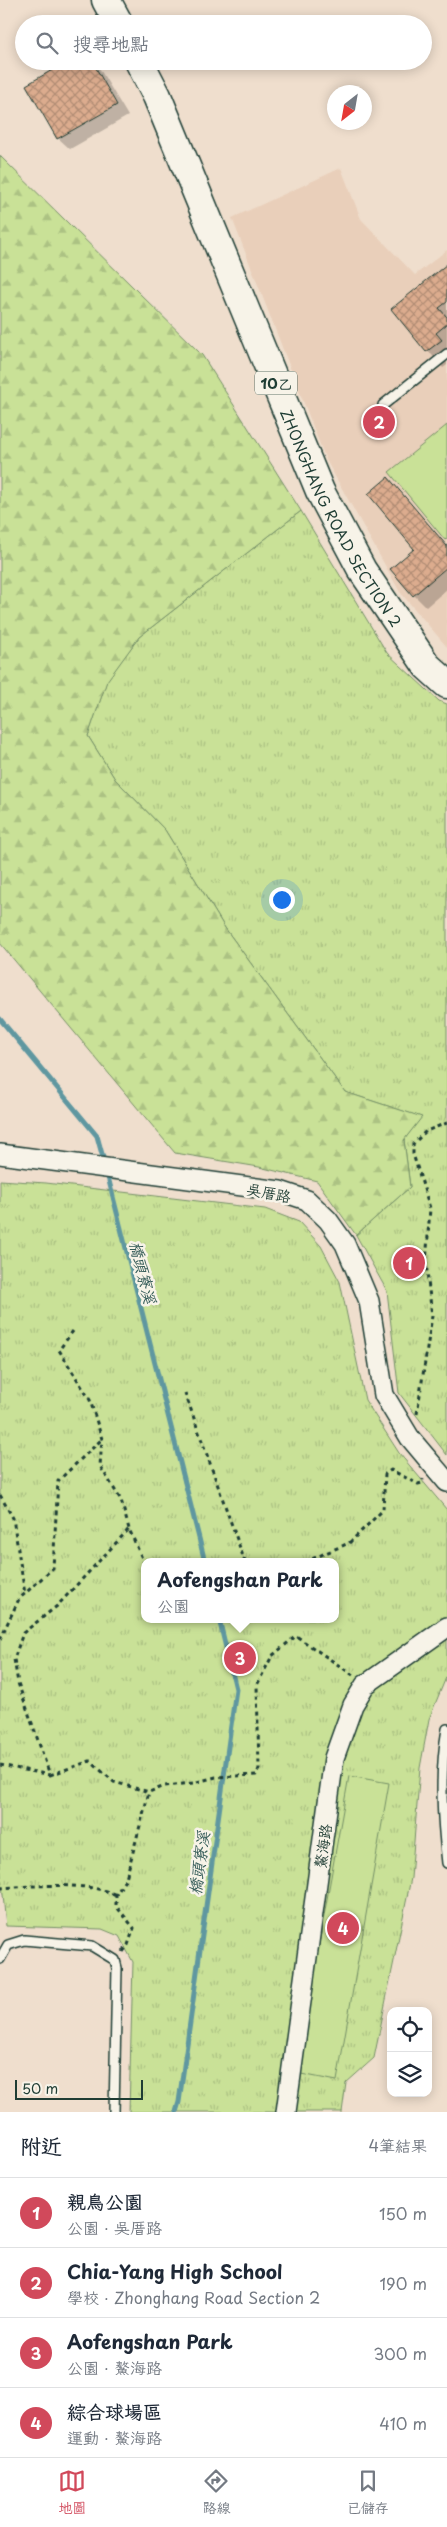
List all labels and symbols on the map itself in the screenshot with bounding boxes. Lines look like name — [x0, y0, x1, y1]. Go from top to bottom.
north arrow — [327, 85, 372, 130]
road number: 10乙 — [255, 372, 297, 394]
pin: 2 — [363, 403, 395, 441]
street label: ZHONGHANG ROAD SECTION 2 — [277, 404, 409, 628]
your location — [269, 887, 295, 913]
street label: 吳厝路 — [245, 1176, 293, 1208]
water label: 橋頭寮溪 — [125, 1238, 164, 1307]
pin: 1 — [393, 1244, 425, 1282]
pin: 3 — [224, 1639, 256, 1677]
street label: 鰲海路 — [307, 1822, 337, 1870]
water label: 橋頭寮溪 — [182, 1829, 214, 1896]
pin: 4 — [327, 1909, 359, 1947]
scale bar — [15, 2077, 142, 2100]

